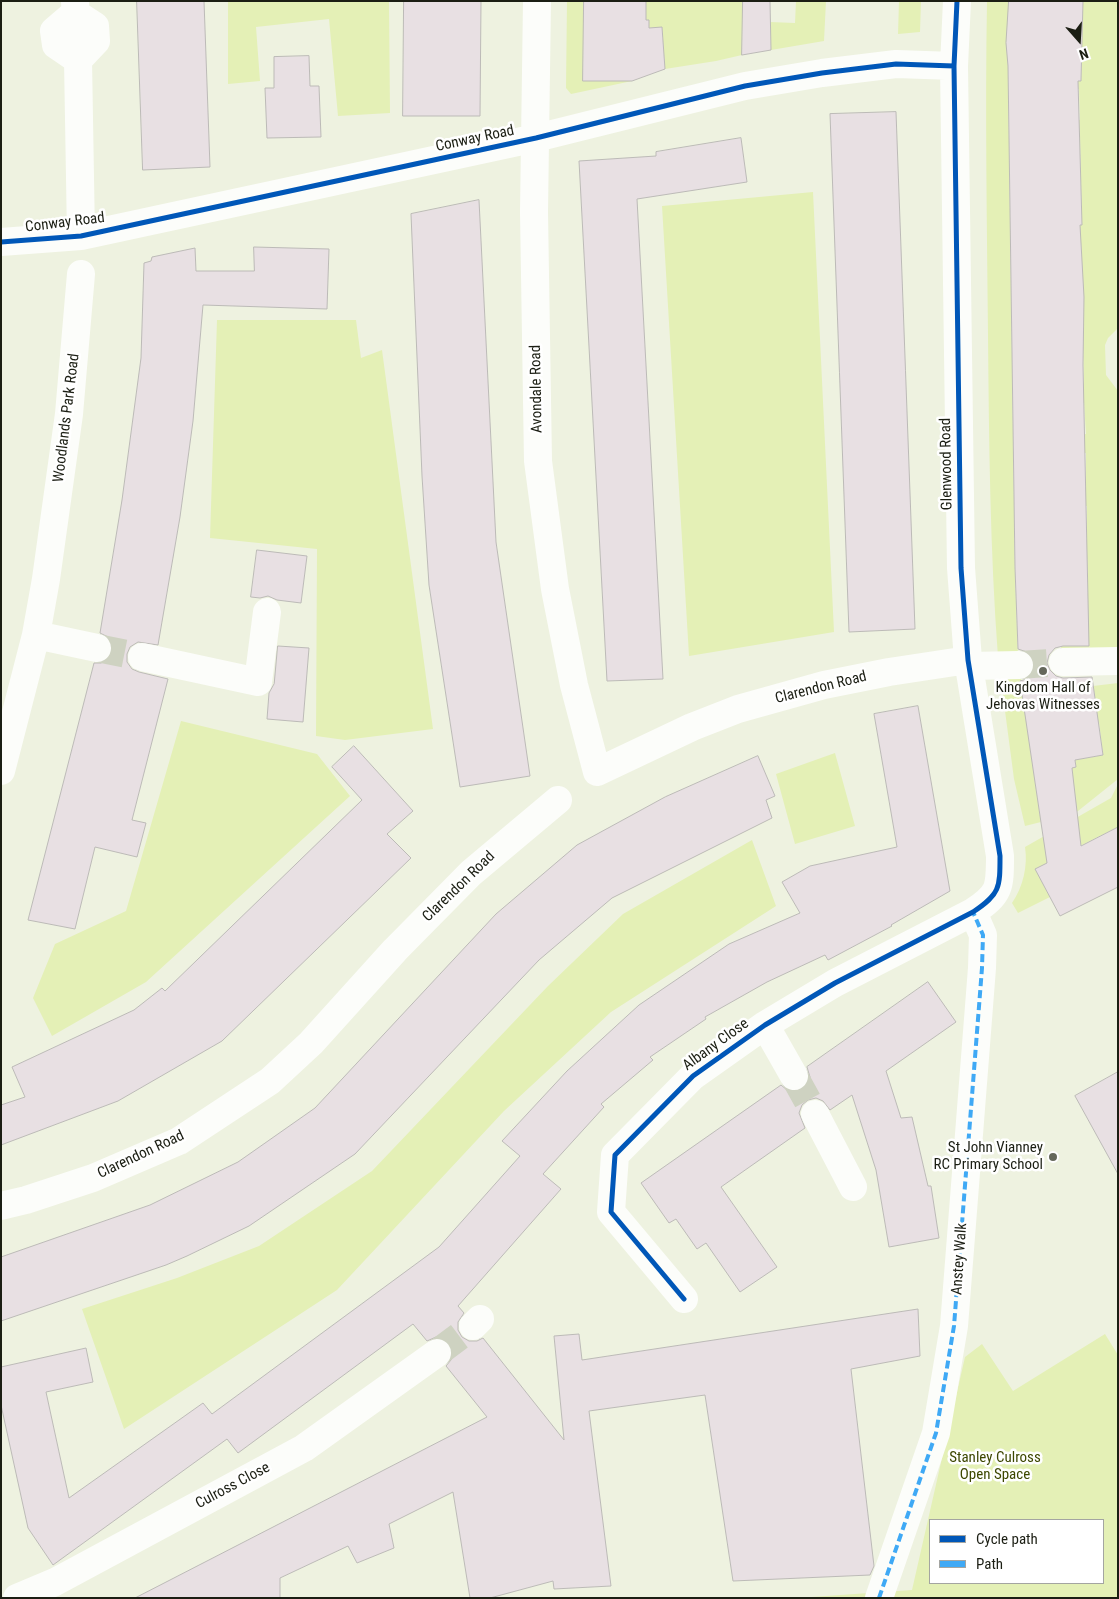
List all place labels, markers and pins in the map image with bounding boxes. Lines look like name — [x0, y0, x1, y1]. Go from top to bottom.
marker: Kingdom Hall of Jehovas Witnesses — [1037, 665, 1049, 677]
place label: Kingdom Hall of Jehovas Witnesses — [986, 679, 1100, 714]
place label: St John Vianney RC Primary School — [933, 1139, 1043, 1174]
marker: St John Vianney RC Primary School — [1047, 1151, 1059, 1163]

